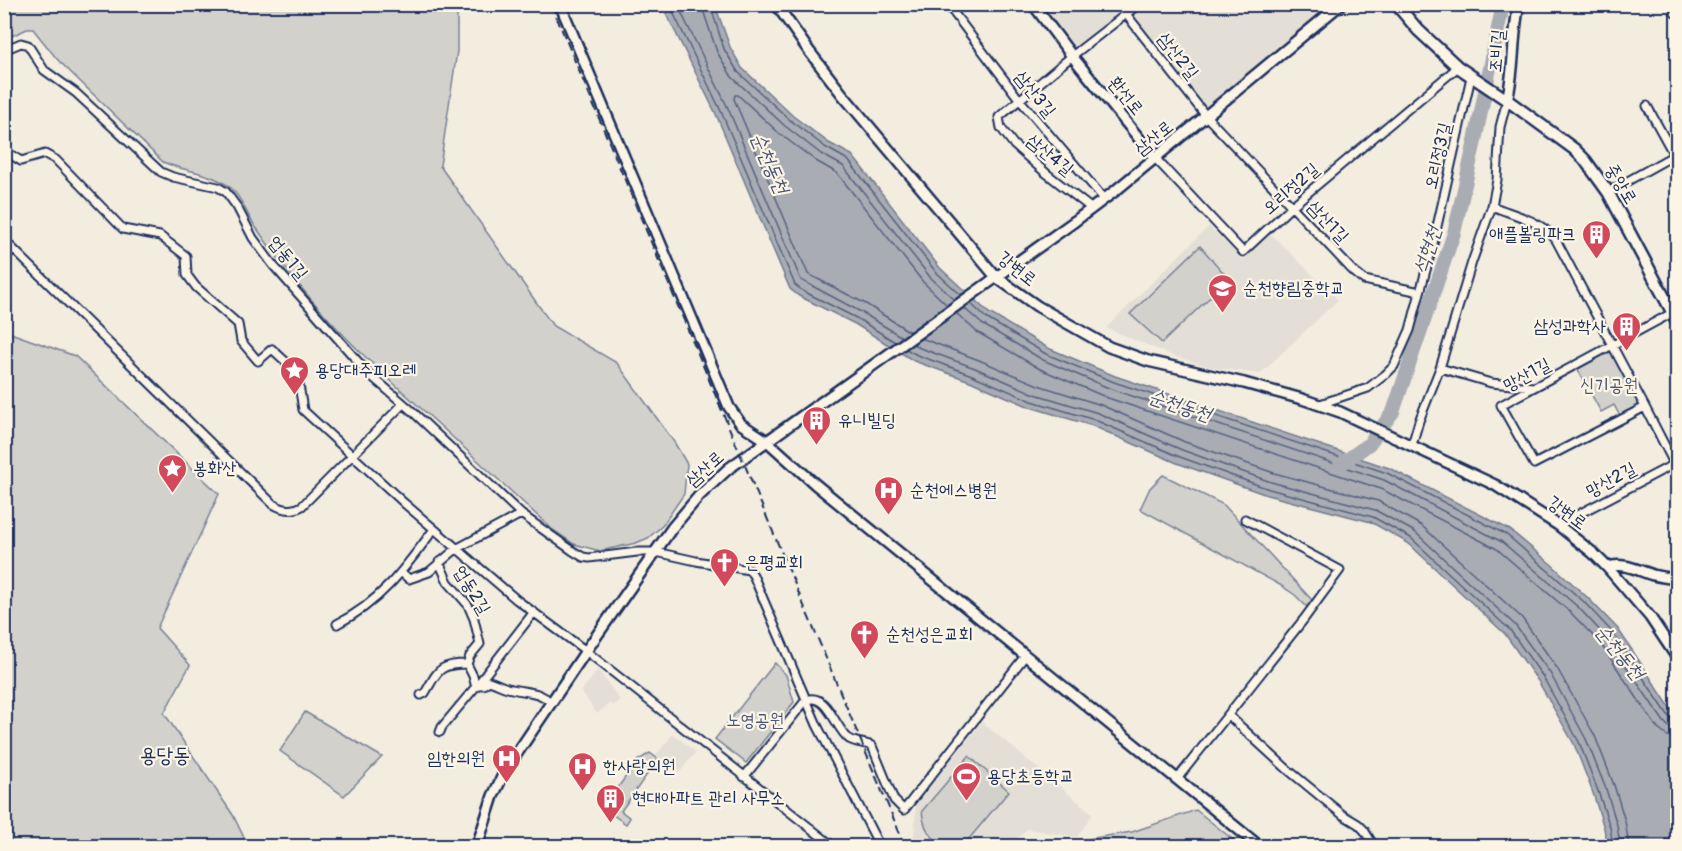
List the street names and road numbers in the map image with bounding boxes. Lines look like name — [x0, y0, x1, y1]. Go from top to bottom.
street label: 삼산2길 — [1152, 28, 1204, 85]
street label: 조비길 — [1484, 28, 1510, 74]
street label: 삼산3길 — [1009, 66, 1061, 122]
street label: 환선로 — [1103, 72, 1149, 120]
street label: 삼산로 — [1130, 115, 1178, 161]
street label: 오리정3길 — [1419, 120, 1457, 192]
street label: 삼산4길 — [1022, 129, 1079, 181]
street label: 오리정2길 — [1258, 158, 1325, 220]
street label: 중앙로 — [1600, 159, 1642, 209]
street label: 삼산1길 — [1302, 196, 1354, 249]
street label: 업동1길 — [263, 231, 313, 285]
street label: 강변로 — [993, 246, 1041, 292]
street label: 망산1길 — [1499, 353, 1555, 397]
street label: 삼산로 — [681, 446, 729, 492]
street label: 망산2길 — [1582, 457, 1640, 503]
street label: 강변로 — [1543, 491, 1591, 535]
street label: 업동2길 — [448, 561, 496, 619]

